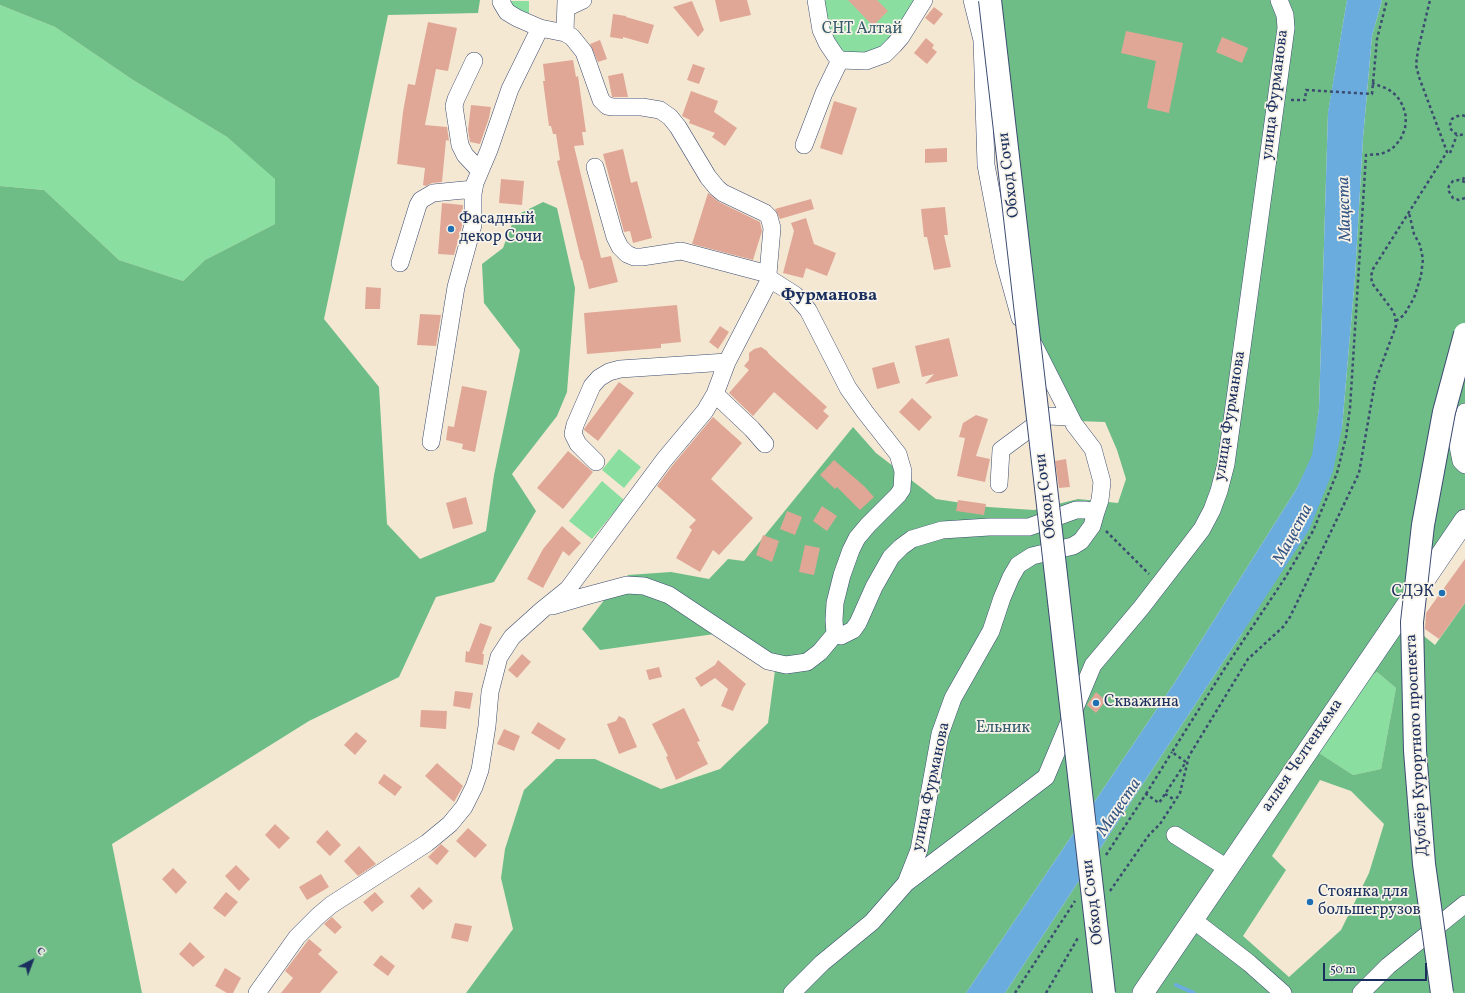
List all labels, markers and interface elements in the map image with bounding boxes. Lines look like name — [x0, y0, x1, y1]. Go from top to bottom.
park label: СНТ Алтай — [822, 20, 902, 40]
street label: улица Фурманова — [1258, 29, 1294, 161]
street label: Обход Сочи — [995, 131, 1025, 219]
water label: Мацеста — [1335, 176, 1357, 242]
place label: Фасадный декор Сочи — [459, 210, 542, 248]
marker: Фасадный декор Сочи — [446, 224, 456, 234]
district label: Фурманова — [781, 287, 877, 307]
street label: улица Фурманова — [1211, 350, 1251, 482]
street label: Обход Сочи — [1032, 452, 1062, 540]
water label: Мацеста — [1270, 502, 1318, 568]
place label: СДЭК — [1392, 583, 1434, 603]
marker: СДЭК — [1437, 588, 1447, 598]
street label: Дублёр Курортного проспекта — [1403, 633, 1433, 857]
place label: Скважина — [1104, 693, 1179, 713]
street label: аллея Челтенхема — [1258, 696, 1348, 816]
marker: Скважина — [1091, 698, 1101, 708]
park label: Ельник — [976, 719, 1030, 739]
street label: улица Фурманова — [909, 721, 955, 853]
water label: Мацеста — [1093, 775, 1147, 841]
street label: Обход Сочи — [1079, 858, 1109, 946]
place label: Стоянка для большегрузов — [1318, 883, 1421, 921]
marker: Стоянка для большегрузов — [1305, 897, 1315, 907]
north arrow — [12, 941, 52, 981]
text: С — [33, 944, 48, 960]
scale bar — [1325, 955, 1429, 981]
text: 50 m — [1330, 962, 1356, 978]

